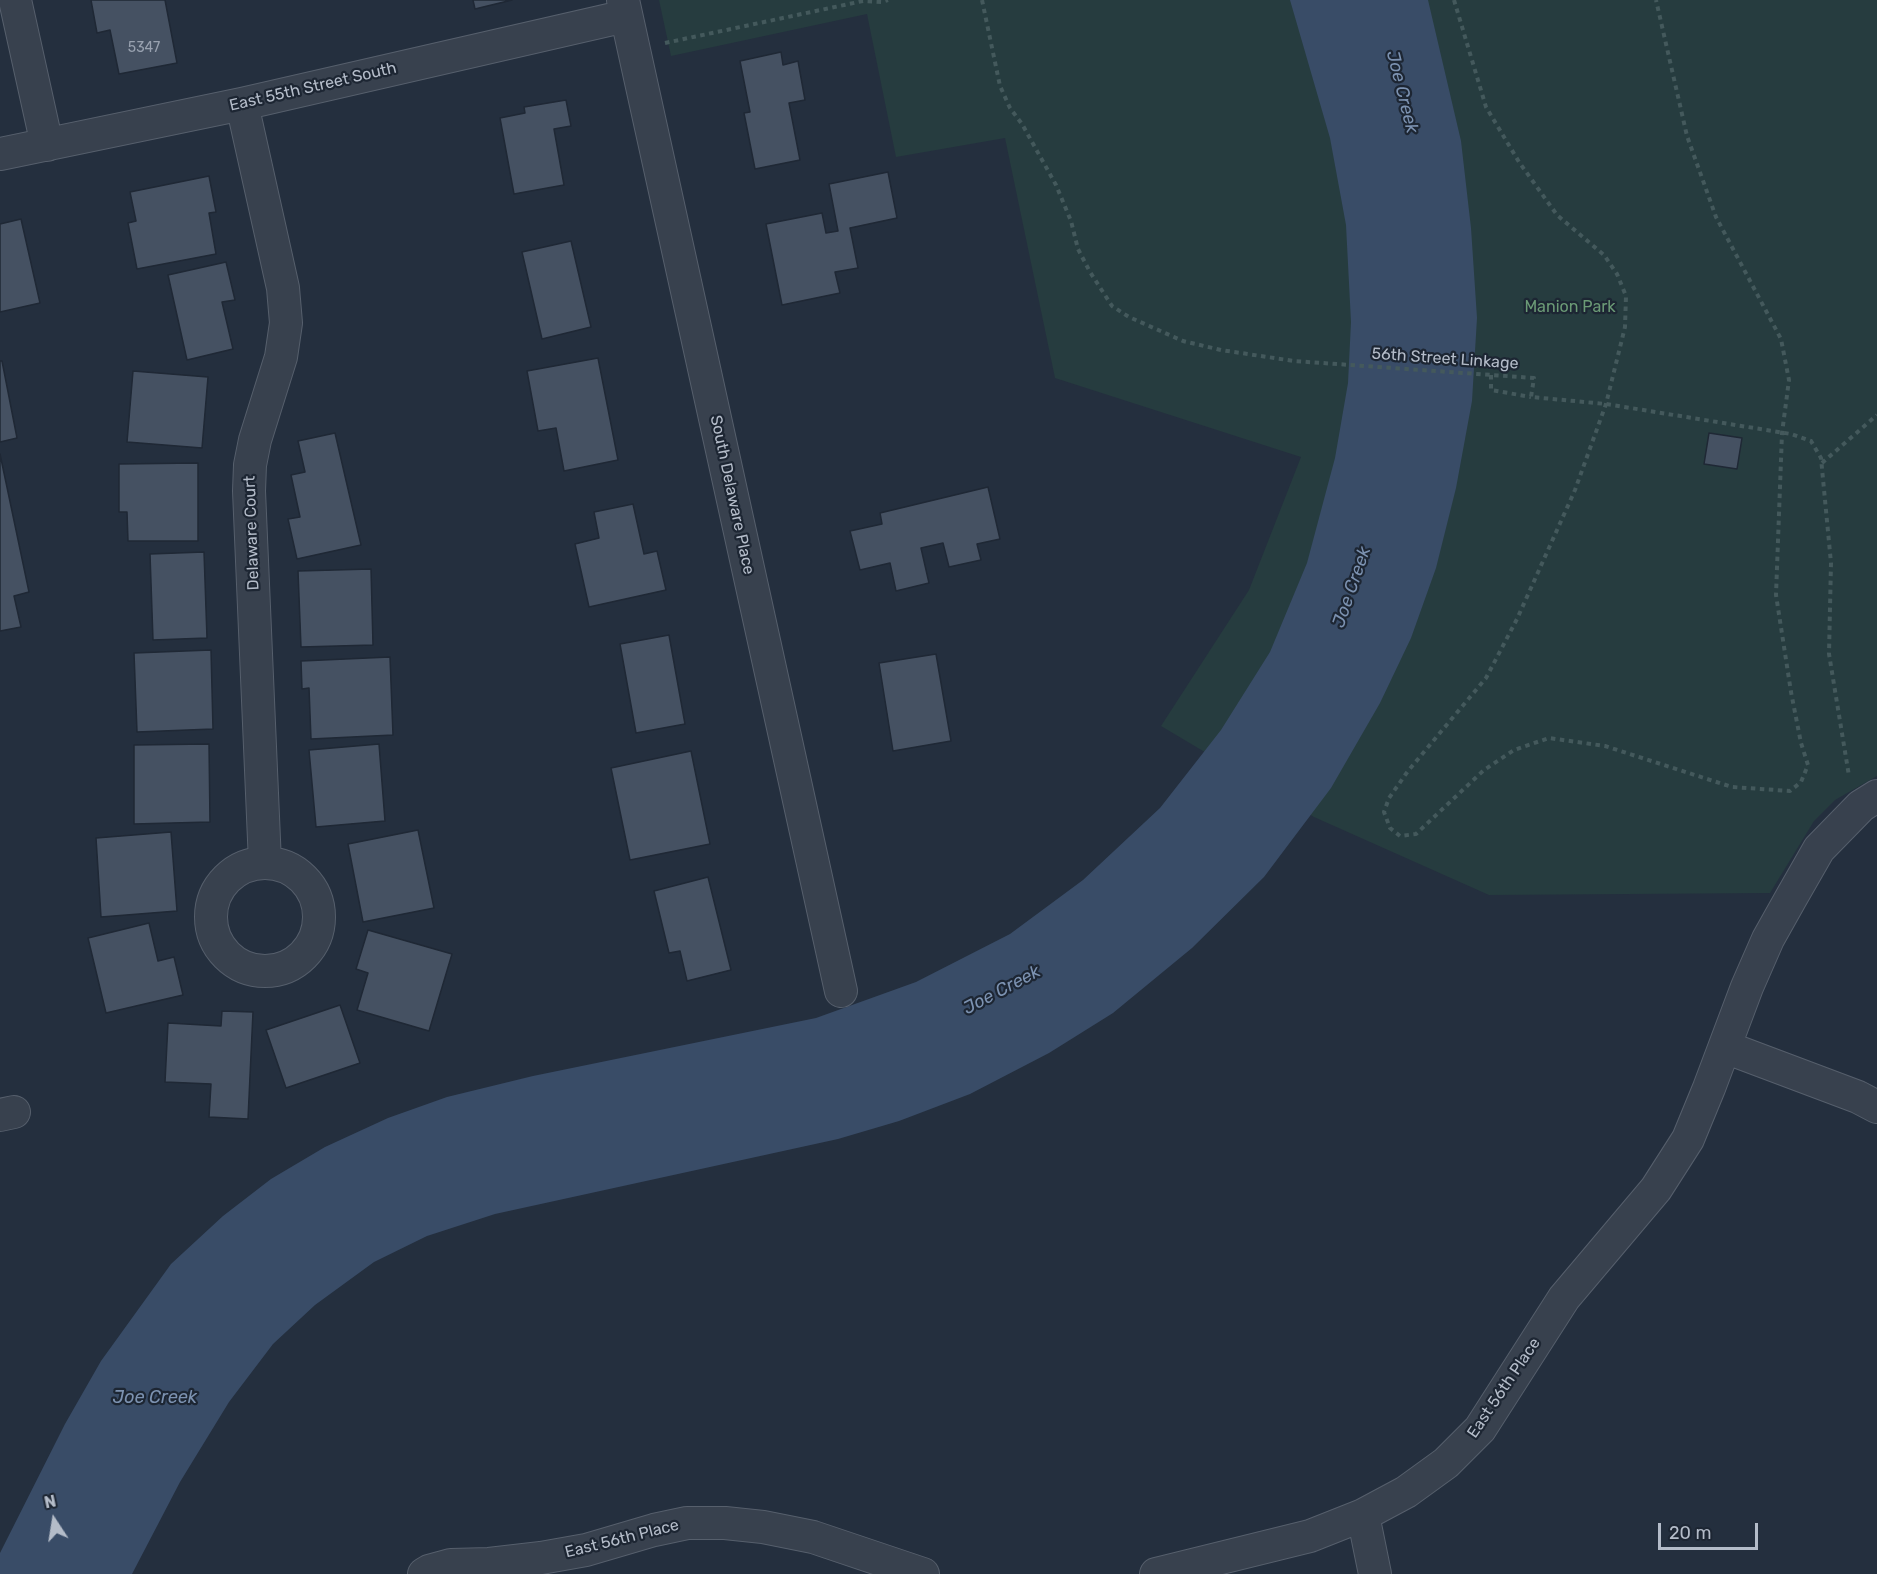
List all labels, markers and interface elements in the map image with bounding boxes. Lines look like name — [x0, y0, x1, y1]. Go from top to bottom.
house number: 5347 — [128, 40, 160, 56]
water label: Joe Creek — [1381, 49, 1423, 135]
street label: East 55th Street South — [228, 58, 398, 116]
park label: Manion Park — [1524, 297, 1616, 317]
street label: 56th Street Linkage — [1371, 344, 1519, 374]
street label: South Delaware Place — [706, 414, 758, 576]
street label: Delaware Court — [240, 475, 264, 591]
water label: Joe Creek — [1328, 544, 1376, 630]
water label: Joe Creek — [960, 961, 1044, 1019]
street label: East 56th Place — [1463, 1334, 1545, 1442]
water label: Joe Creek — [113, 1387, 197, 1409]
north arrow — [24, 1490, 84, 1550]
text: N — [43, 1491, 58, 1512]
scale bar — [1661, 1511, 1762, 1549]
street label: East 56th Place — [563, 1516, 681, 1562]
text: 20 m — [1669, 1522, 1711, 1544]

